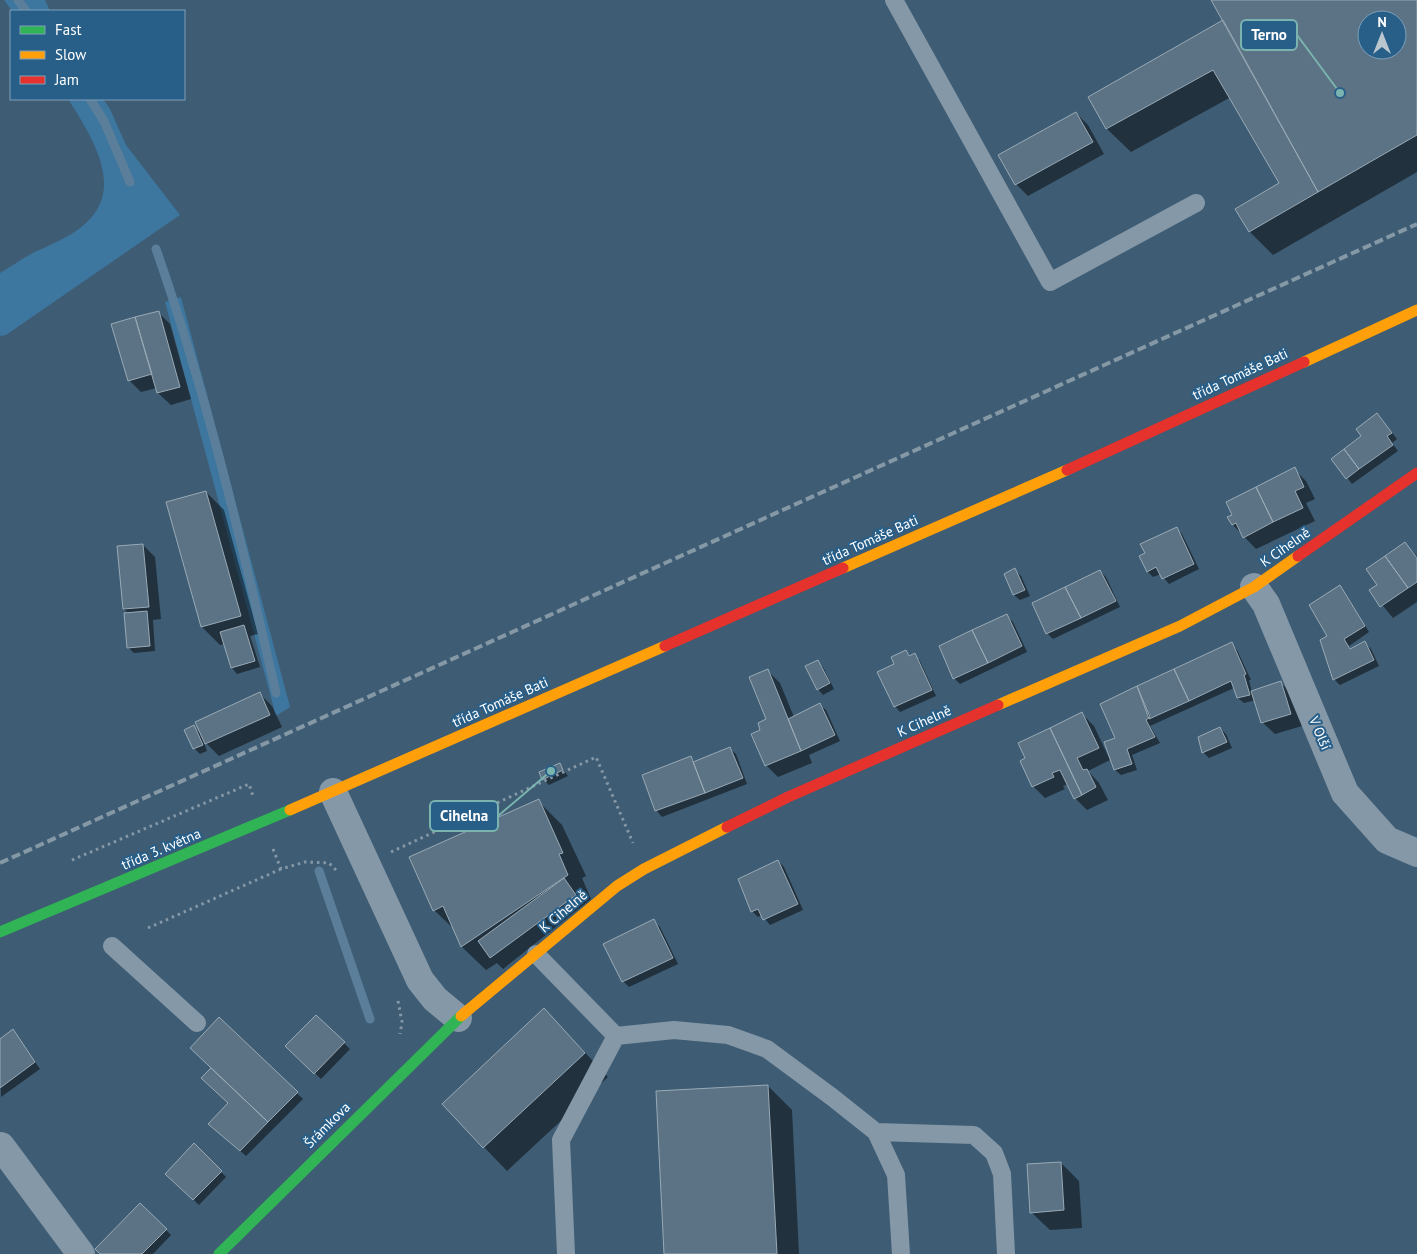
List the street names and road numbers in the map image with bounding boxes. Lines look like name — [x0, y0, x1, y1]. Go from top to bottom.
street label: třída Tomáše Bati — [1189, 344, 1291, 404]
street label: třída Tomáše Bati — [819, 511, 921, 569]
street label: K Cihelně — [1256, 523, 1314, 571]
street label: třída Tomáše Bati — [449, 673, 551, 731]
street label: K Cihelně — [894, 701, 954, 741]
street label: V Olší — [1305, 713, 1335, 753]
street label: třída 3. května — [119, 824, 203, 874]
street label: K Cihelně — [535, 886, 591, 936]
street label: Šrámkova — [300, 1098, 354, 1152]

